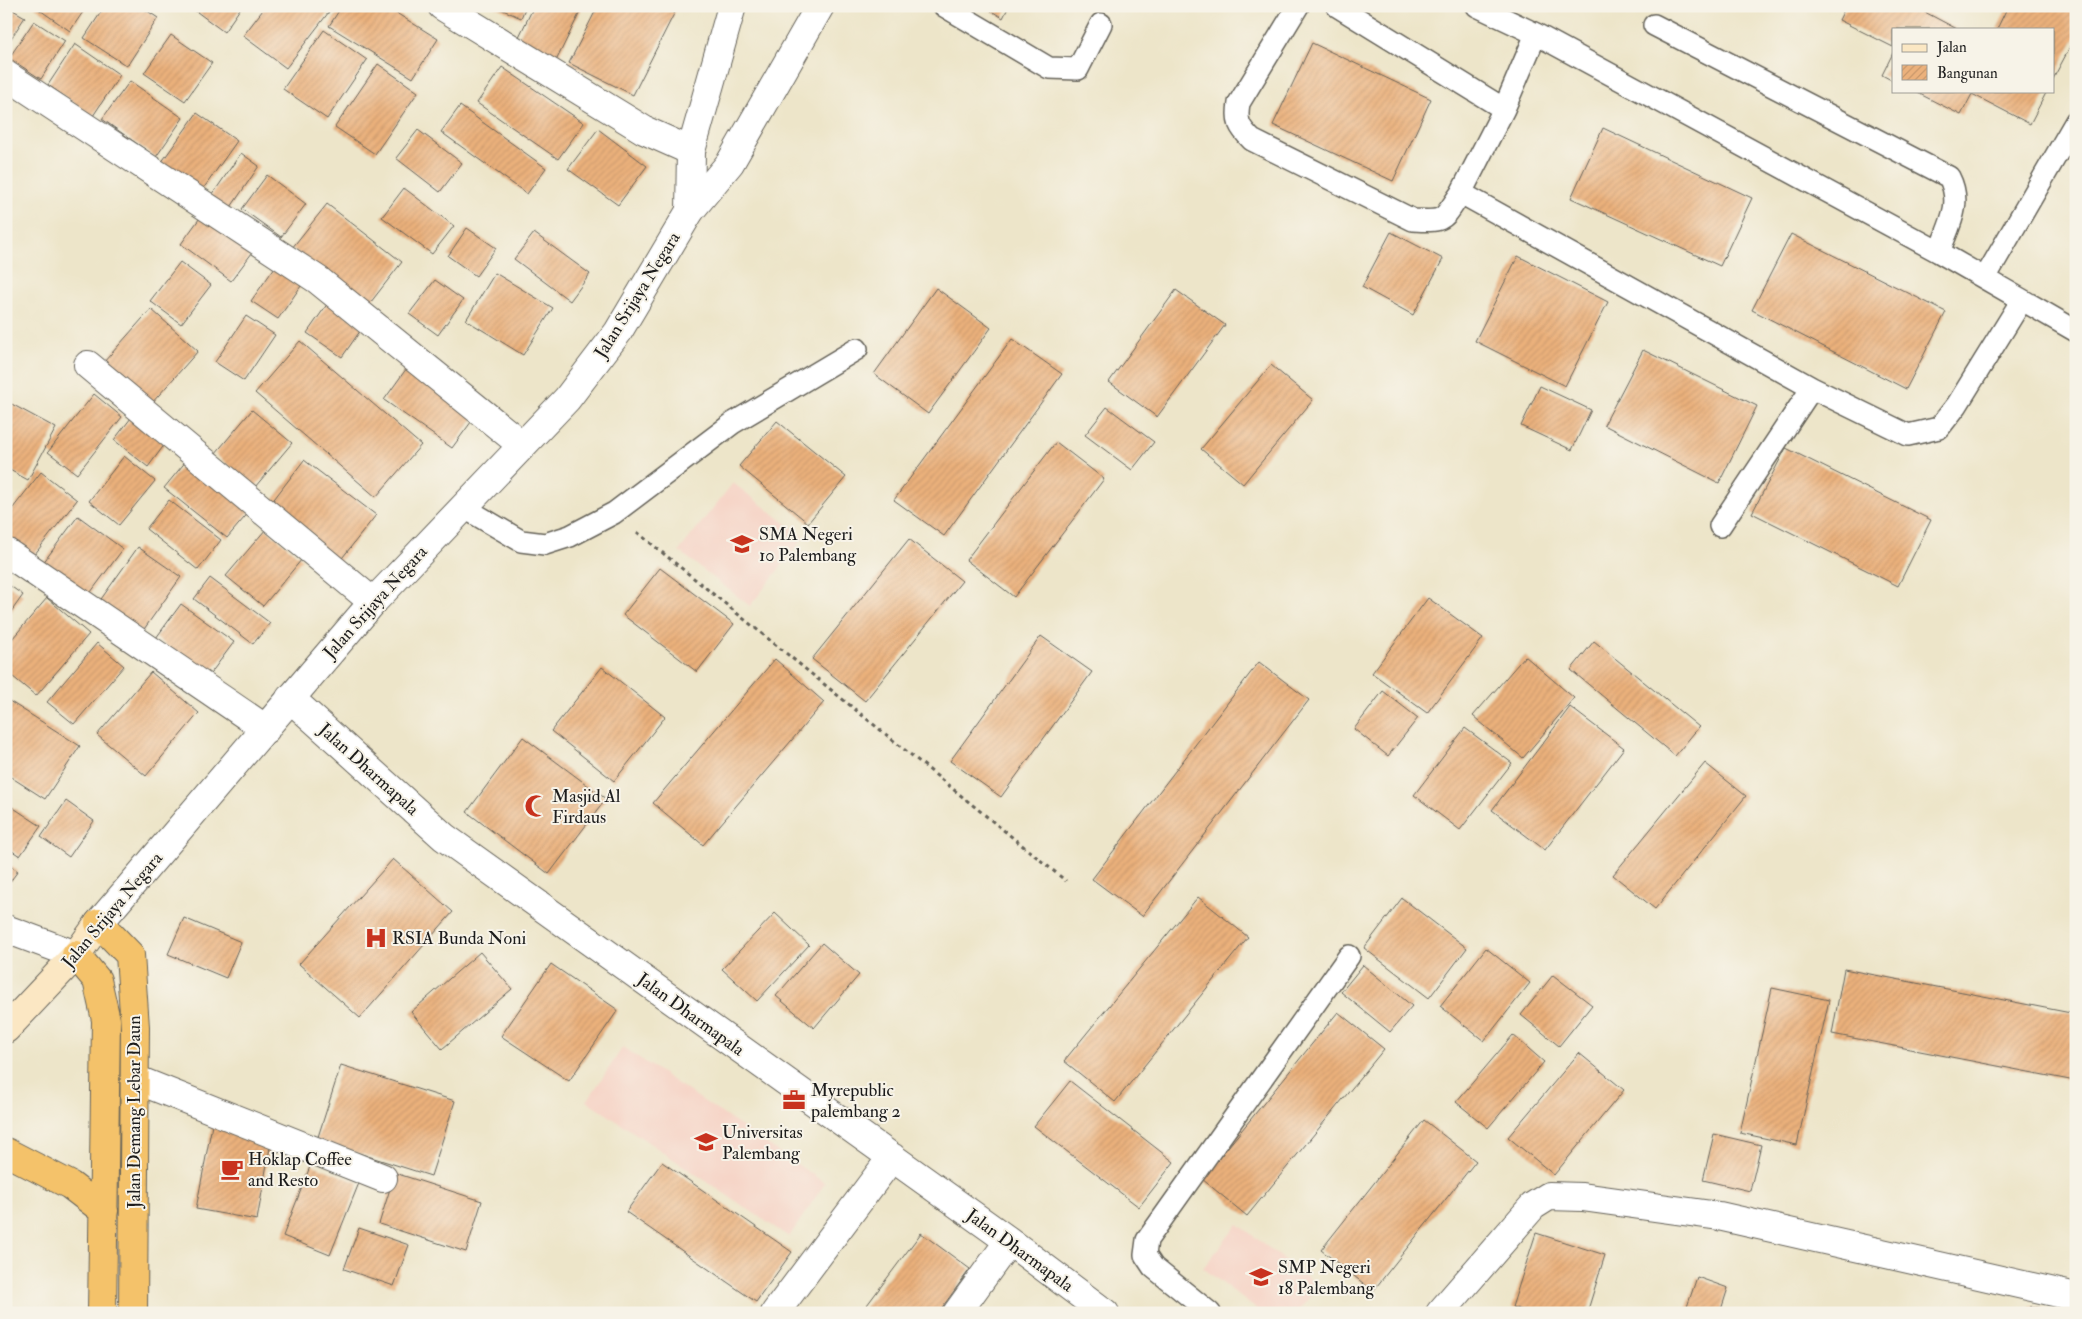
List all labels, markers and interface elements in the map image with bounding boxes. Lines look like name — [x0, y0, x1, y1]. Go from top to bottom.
legend — [1892, 28, 2054, 92]
text: Jalan — [1936, 38, 1967, 58]
text: Bangunan — [1937, 64, 1998, 83]
street label: Jalan Srijaya Negara — [589, 227, 686, 364]
place label: SMA Negeri 10 Palembang — [759, 523, 857, 567]
school or university icon: SMA Negeri 10 Palembang — [729, 531, 755, 557]
street label: Jalan Srijaya Negara — [318, 540, 433, 665]
street label: Jalan Dharmapala — [313, 718, 424, 821]
place label: Masjid Al Firdaus — [552, 785, 621, 829]
mosque icon: Masjid Al Firdaus — [523, 793, 549, 819]
street label: Jalan Srijaya Negara — [56, 847, 168, 974]
hospital icon: RSIA Bunda Noni — [363, 925, 389, 951]
place label: RSIA Bunda Noni — [392, 927, 526, 950]
street label: Jalan Dharmapala — [632, 967, 749, 1061]
street label: Jalan Demang Lebar Daun — [123, 1016, 146, 1209]
place label: Myrepublic palembang 2 — [810, 1079, 901, 1123]
office icon: Myrepublic palembang 2 — [781, 1087, 807, 1113]
place label: Universitas Palembang — [722, 1121, 803, 1165]
school or university icon: Universitas Palembang — [693, 1129, 719, 1155]
place label: Hoklap Coffee and Resto — [248, 1148, 352, 1192]
cafe icon: Hoklap Coffee and Resto — [219, 1156, 245, 1182]
street label: Jalan Dharmapala — [961, 1203, 1078, 1297]
place label: SMP Negeri 18 Palembang — [1278, 1256, 1376, 1300]
school or university icon: SMP Negeri 18 Palembang — [1248, 1264, 1274, 1290]

